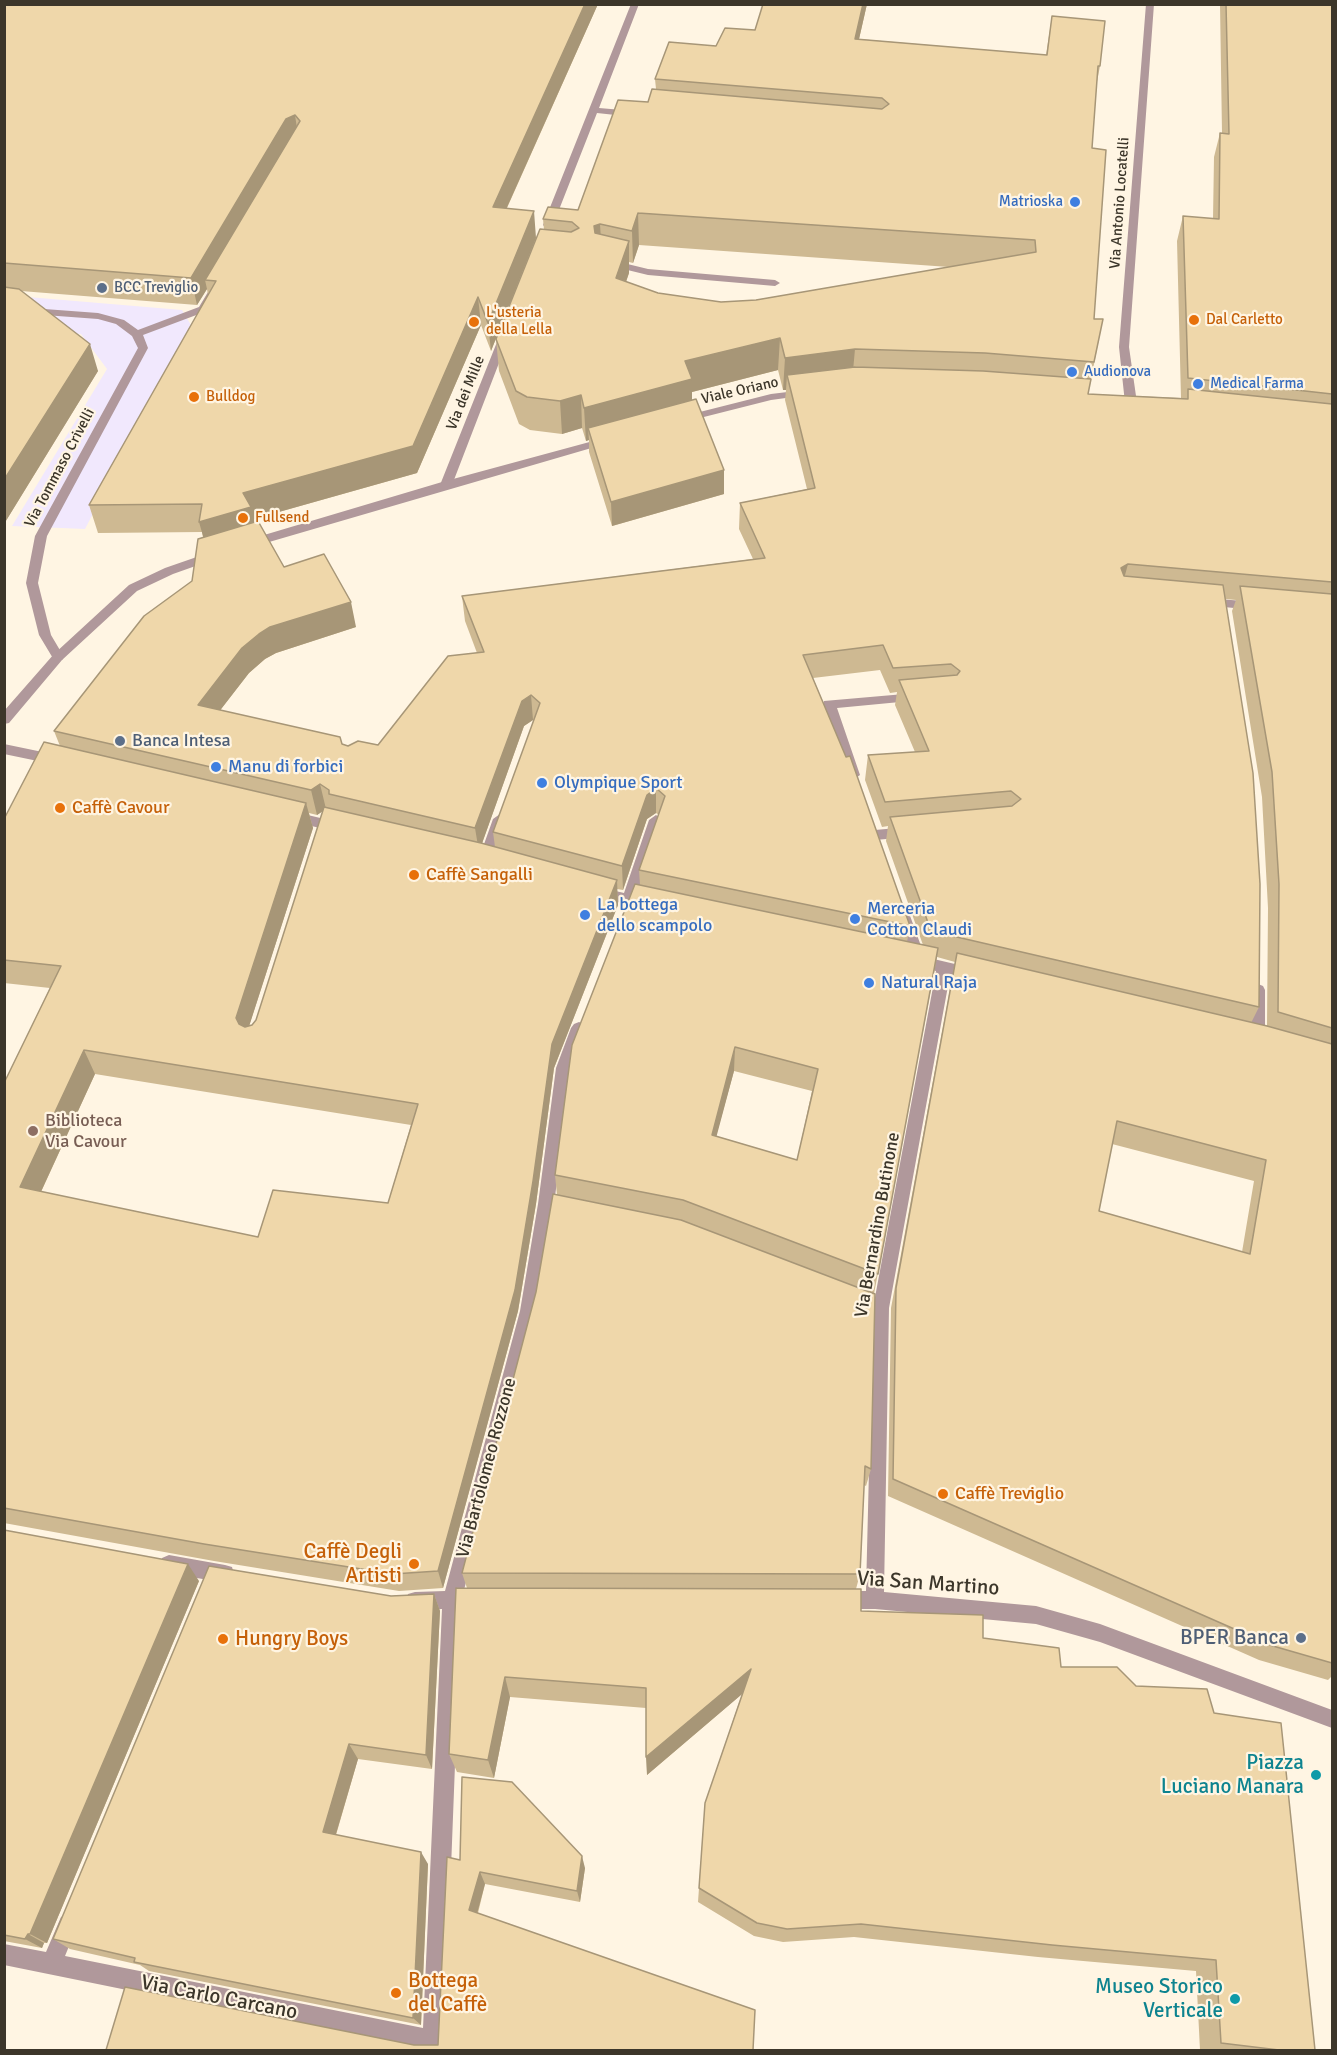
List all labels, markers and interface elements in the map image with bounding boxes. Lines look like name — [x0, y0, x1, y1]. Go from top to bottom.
street label: Via Antonio Locatelli — [1106, 136, 1134, 270]
place label: Matrioska — [999, 193, 1063, 211]
marker: Matrioska — [1068, 195, 1082, 209]
place label: BCC Treviglio — [114, 279, 198, 297]
marker: BCC Treviglio — [95, 281, 109, 295]
place label: L'usteria della Lella — [486, 304, 552, 339]
place label: Dal Carletto — [1206, 311, 1283, 329]
marker: Dal Carletto — [1187, 313, 1201, 327]
marker: L'usteria della Lella — [467, 315, 481, 329]
street label: Via dei Mille — [443, 353, 489, 433]
place label: Audionova — [1084, 363, 1151, 381]
marker: Audionova — [1065, 365, 1079, 379]
street label: Viale Oriano — [700, 373, 780, 409]
place label: Medical Farma — [1210, 375, 1304, 393]
marker: Medical Farma — [1191, 377, 1205, 391]
place label: Bulldog — [206, 388, 256, 406]
marker: Bulldog — [187, 390, 201, 404]
street label: Via Tommaso Crivelli — [21, 405, 99, 531]
place label: Fullsend — [255, 509, 309, 527]
marker: Fullsend — [236, 511, 250, 525]
place label: Banca Intesa — [132, 730, 231, 752]
marker: Banca Intesa — [113, 734, 127, 748]
place label: Manu di forbici — [228, 756, 343, 778]
marker: Manu di forbici — [209, 760, 223, 774]
place label: Olympique Sport — [554, 772, 683, 794]
marker: Olympique Sport — [535, 776, 549, 790]
place label: Caffè Cavour — [72, 797, 170, 819]
marker: Caffè Cavour — [53, 801, 67, 815]
place label: Caffè Sangalli — [426, 864, 533, 886]
marker: Caffè Sangalli — [407, 868, 421, 882]
place label: La bottega dello scampolo — [597, 894, 712, 936]
place label: Merceria Cotton Claudi — [867, 898, 972, 940]
marker: La bottega dello scampolo — [578, 908, 592, 922]
marker: Merceria Cotton Claudi — [848, 912, 862, 926]
place label: Natural Raja — [881, 972, 977, 994]
marker: Natural Raja — [862, 976, 876, 990]
place label: Biblioteca Via Cavour — [45, 1110, 127, 1152]
marker: Biblioteca Via Cavour — [26, 1124, 40, 1138]
street label: Via Bernardino Butinone — [851, 1131, 905, 1319]
street label: Via Bartolomeo Rozzone — [453, 1376, 521, 1560]
place label: Caffè Treviglio — [955, 1483, 1064, 1505]
marker: Caffè Treviglio — [936, 1487, 950, 1501]
place label: Caffè Degli Artisti — [303, 1539, 402, 1589]
marker: Caffè Degli Artisti — [407, 1557, 421, 1571]
street label: Via San Martino — [856, 1566, 1000, 1602]
place label: BPER Banca — [1180, 1625, 1289, 1651]
place label: Hungry Boys — [235, 1626, 348, 1652]
marker: BPER Banca — [1294, 1631, 1308, 1645]
marker: Hungry Boys — [216, 1632, 230, 1646]
place label: Piazza Luciano Manara — [1161, 1750, 1304, 1800]
marker: Piazza Luciano Manara — [1309, 1768, 1323, 1782]
place label: Bottega del Caffè — [408, 1968, 487, 2018]
street label: Via Carlo Carcano — [139, 1970, 299, 2026]
place label: Museo Storico Verticale — [1095, 1974, 1223, 2024]
marker: Bottega del Caffè — [389, 1986, 403, 2000]
marker: Museo Storico Verticale — [1228, 1992, 1242, 2006]

